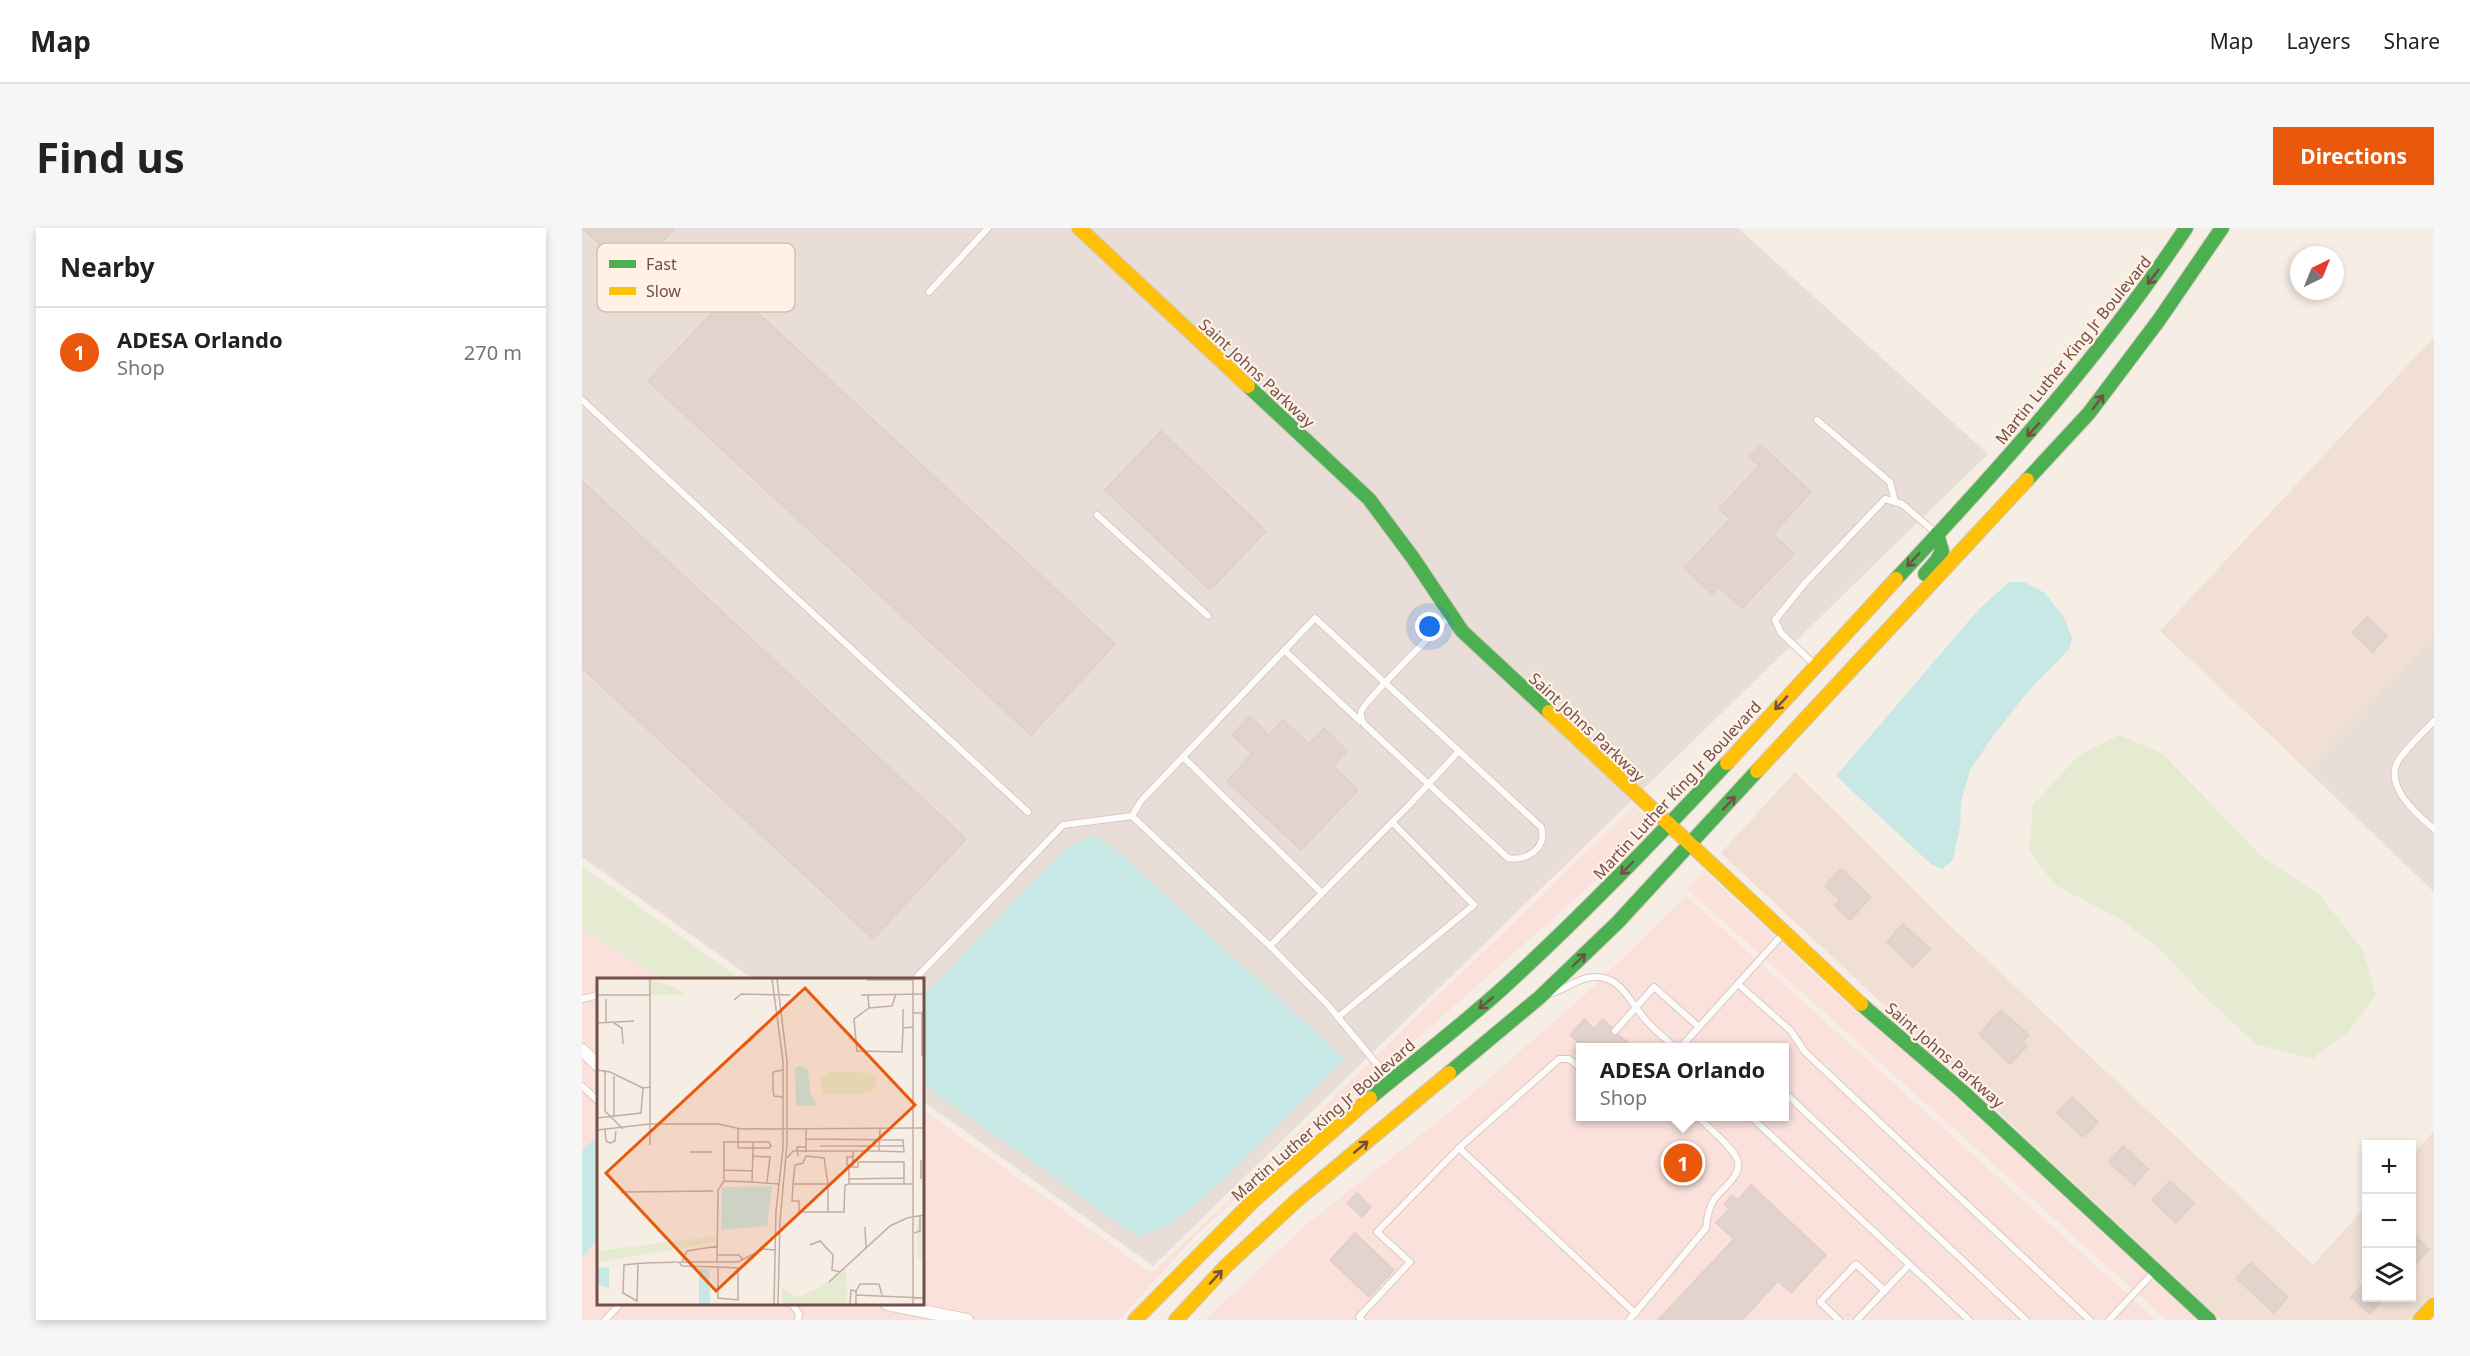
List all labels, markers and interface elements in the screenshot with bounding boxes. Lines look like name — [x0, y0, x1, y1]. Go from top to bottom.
text: Map — [30, 22, 91, 60]
text: Map — [2210, 27, 2254, 55]
text: Layers — [2287, 27, 2351, 55]
text: Share — [2384, 27, 2440, 55]
button: Directions — [2273, 127, 2434, 185]
text: Find us — [36, 128, 185, 185]
legend — [597, 243, 795, 312]
north arrow — [2290, 246, 2344, 300]
text: Nearby — [60, 249, 155, 285]
street label: Martin Luther King Jr Boulevard — [1990, 251, 2156, 449]
text: Fast — [646, 253, 677, 275]
one-way arrow — [2147, 268, 2160, 284]
text: Slow — [646, 280, 681, 302]
street label: Saint Johns Parkway — [1194, 314, 1320, 433]
text: ADESA Orlando — [117, 324, 283, 354]
text: 1 — [74, 339, 85, 366]
text: 270 m — [464, 339, 522, 366]
text: Shop — [117, 354, 165, 381]
one-way arrow — [2091, 394, 2104, 410]
one-way arrow — [2026, 422, 2040, 437]
one-way arrow — [1907, 552, 1921, 567]
your location — [1415, 612, 1444, 641]
street label: Saint Johns Parkway — [1524, 668, 1650, 787]
street label: Martin Luther King Jr Boulevard — [1588, 696, 1766, 884]
one-way arrow — [1774, 696, 1788, 711]
one-way arrow — [1722, 796, 1736, 811]
one-way arrow — [1621, 860, 1635, 875]
one-way arrow — [1571, 953, 1586, 967]
inset map — [597, 978, 924, 1305]
one-way arrow — [1478, 996, 1494, 1009]
street label: Saint Johns Parkway — [1881, 997, 2010, 1113]
street label: Martin Luther King Jr Boulevard — [1226, 1034, 1420, 1206]
popup — [1576, 1043, 1789, 1121]
text: ADESA Orlando — [1600, 1054, 1765, 1084]
text: Shop — [1600, 1084, 1647, 1111]
one-way arrow — [1353, 1140, 1368, 1154]
pin: 1 — [1664, 1140, 1702, 1186]
map controls — [2362, 1140, 2416, 1302]
button: + — [2362, 1140, 2416, 1194]
button: − — [2362, 1194, 2416, 1248]
button: layers — [2362, 1248, 2416, 1302]
one-way arrow — [1209, 1270, 1223, 1285]

